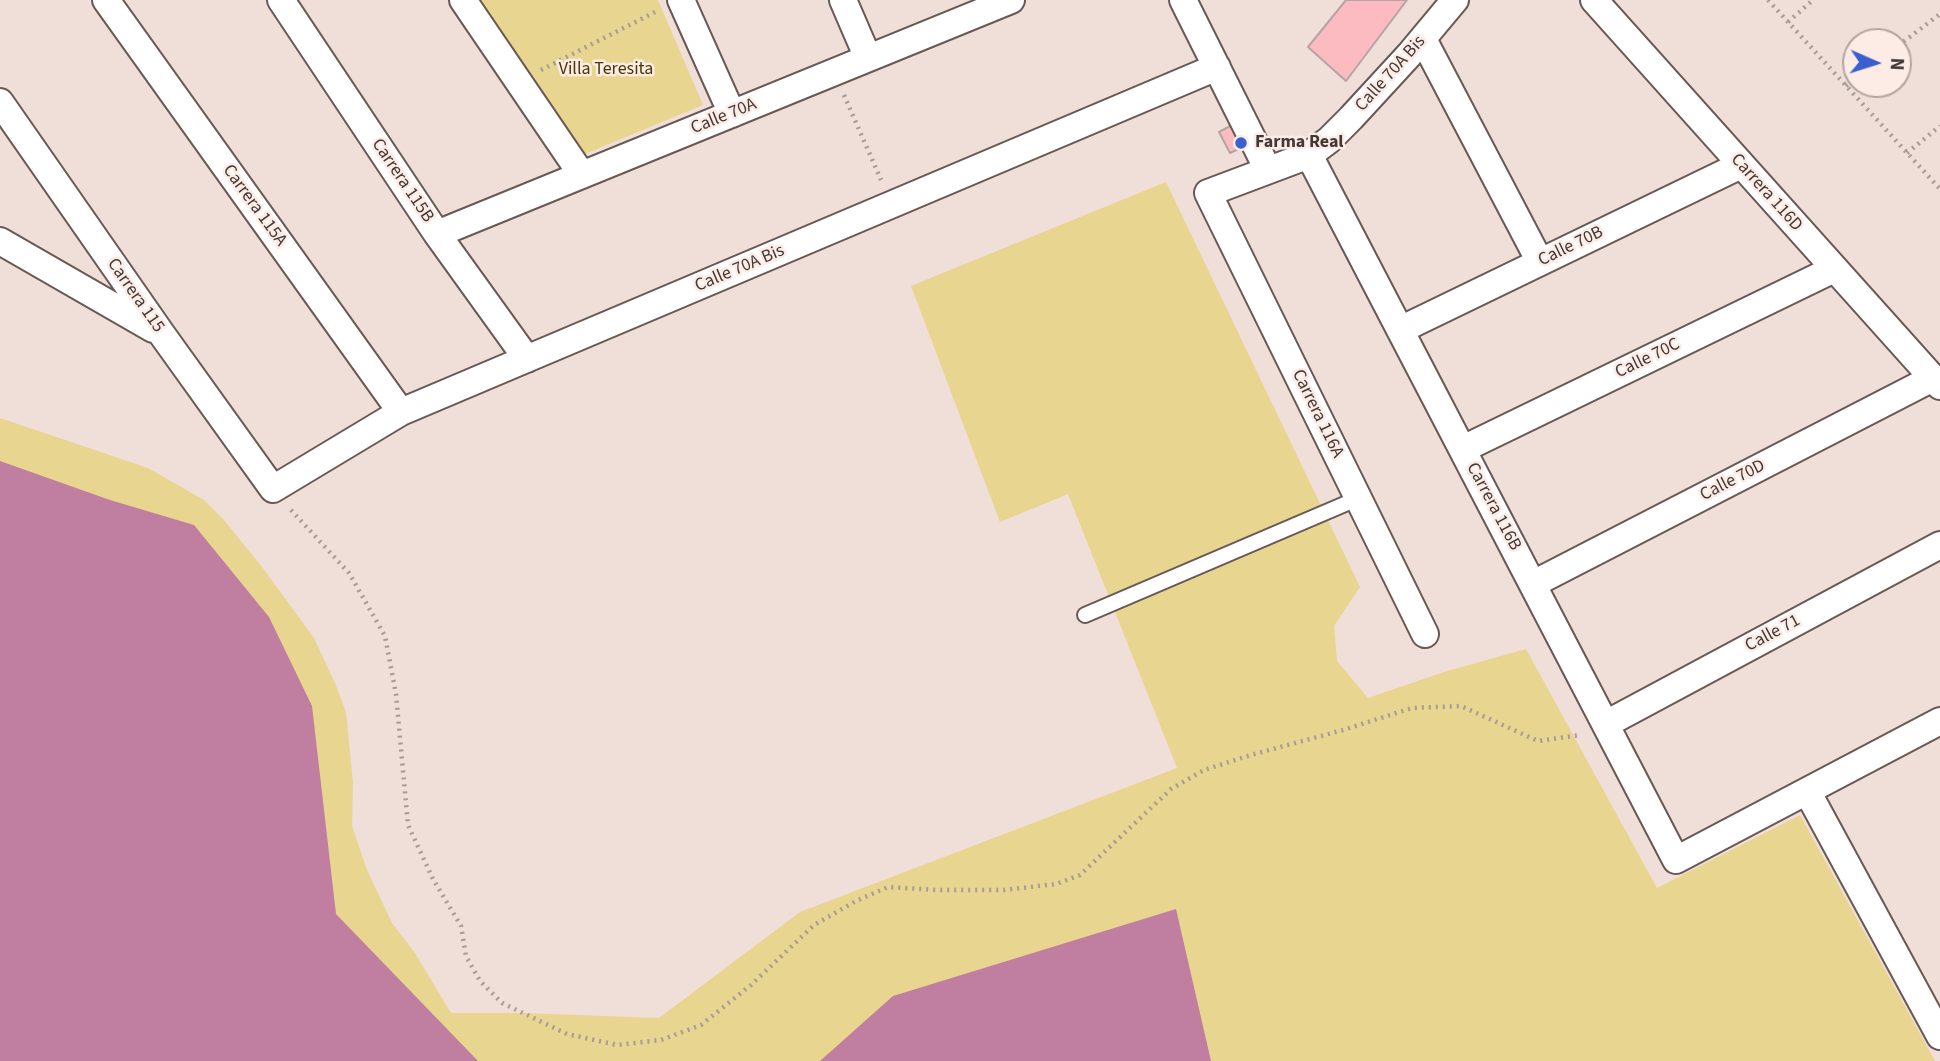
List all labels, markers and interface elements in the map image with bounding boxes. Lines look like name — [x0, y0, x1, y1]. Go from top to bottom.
north arrow — [1842, 28, 1912, 98]
street label: Calle 70A Bis — [1351, 32, 1431, 116]
text: N — [1883, 57, 1910, 71]
park label: Villa Teresita — [559, 59, 653, 81]
street label: Calle 70A — [688, 94, 760, 140]
place label: Farma Real — [1255, 132, 1344, 154]
street label: Carrera 115B — [366, 135, 438, 227]
marker: Farma Real — [1233, 135, 1249, 151]
street label: Carrera 116D — [1726, 150, 1806, 236]
street label: Carrera 115A — [217, 161, 291, 251]
street label: Calle 70B — [1535, 222, 1607, 272]
street label: Calle 70A Bis — [692, 241, 788, 297]
street label: Carrera 115 — [102, 255, 168, 337]
street label: Calle 70C — [1612, 334, 1684, 384]
street label: Carrera 116A — [1286, 366, 1348, 462]
street label: Calle 70D — [1697, 455, 1769, 507]
street label: Carrera 116B — [1461, 459, 1525, 555]
street label: Calle 71 — [1742, 611, 1804, 657]

